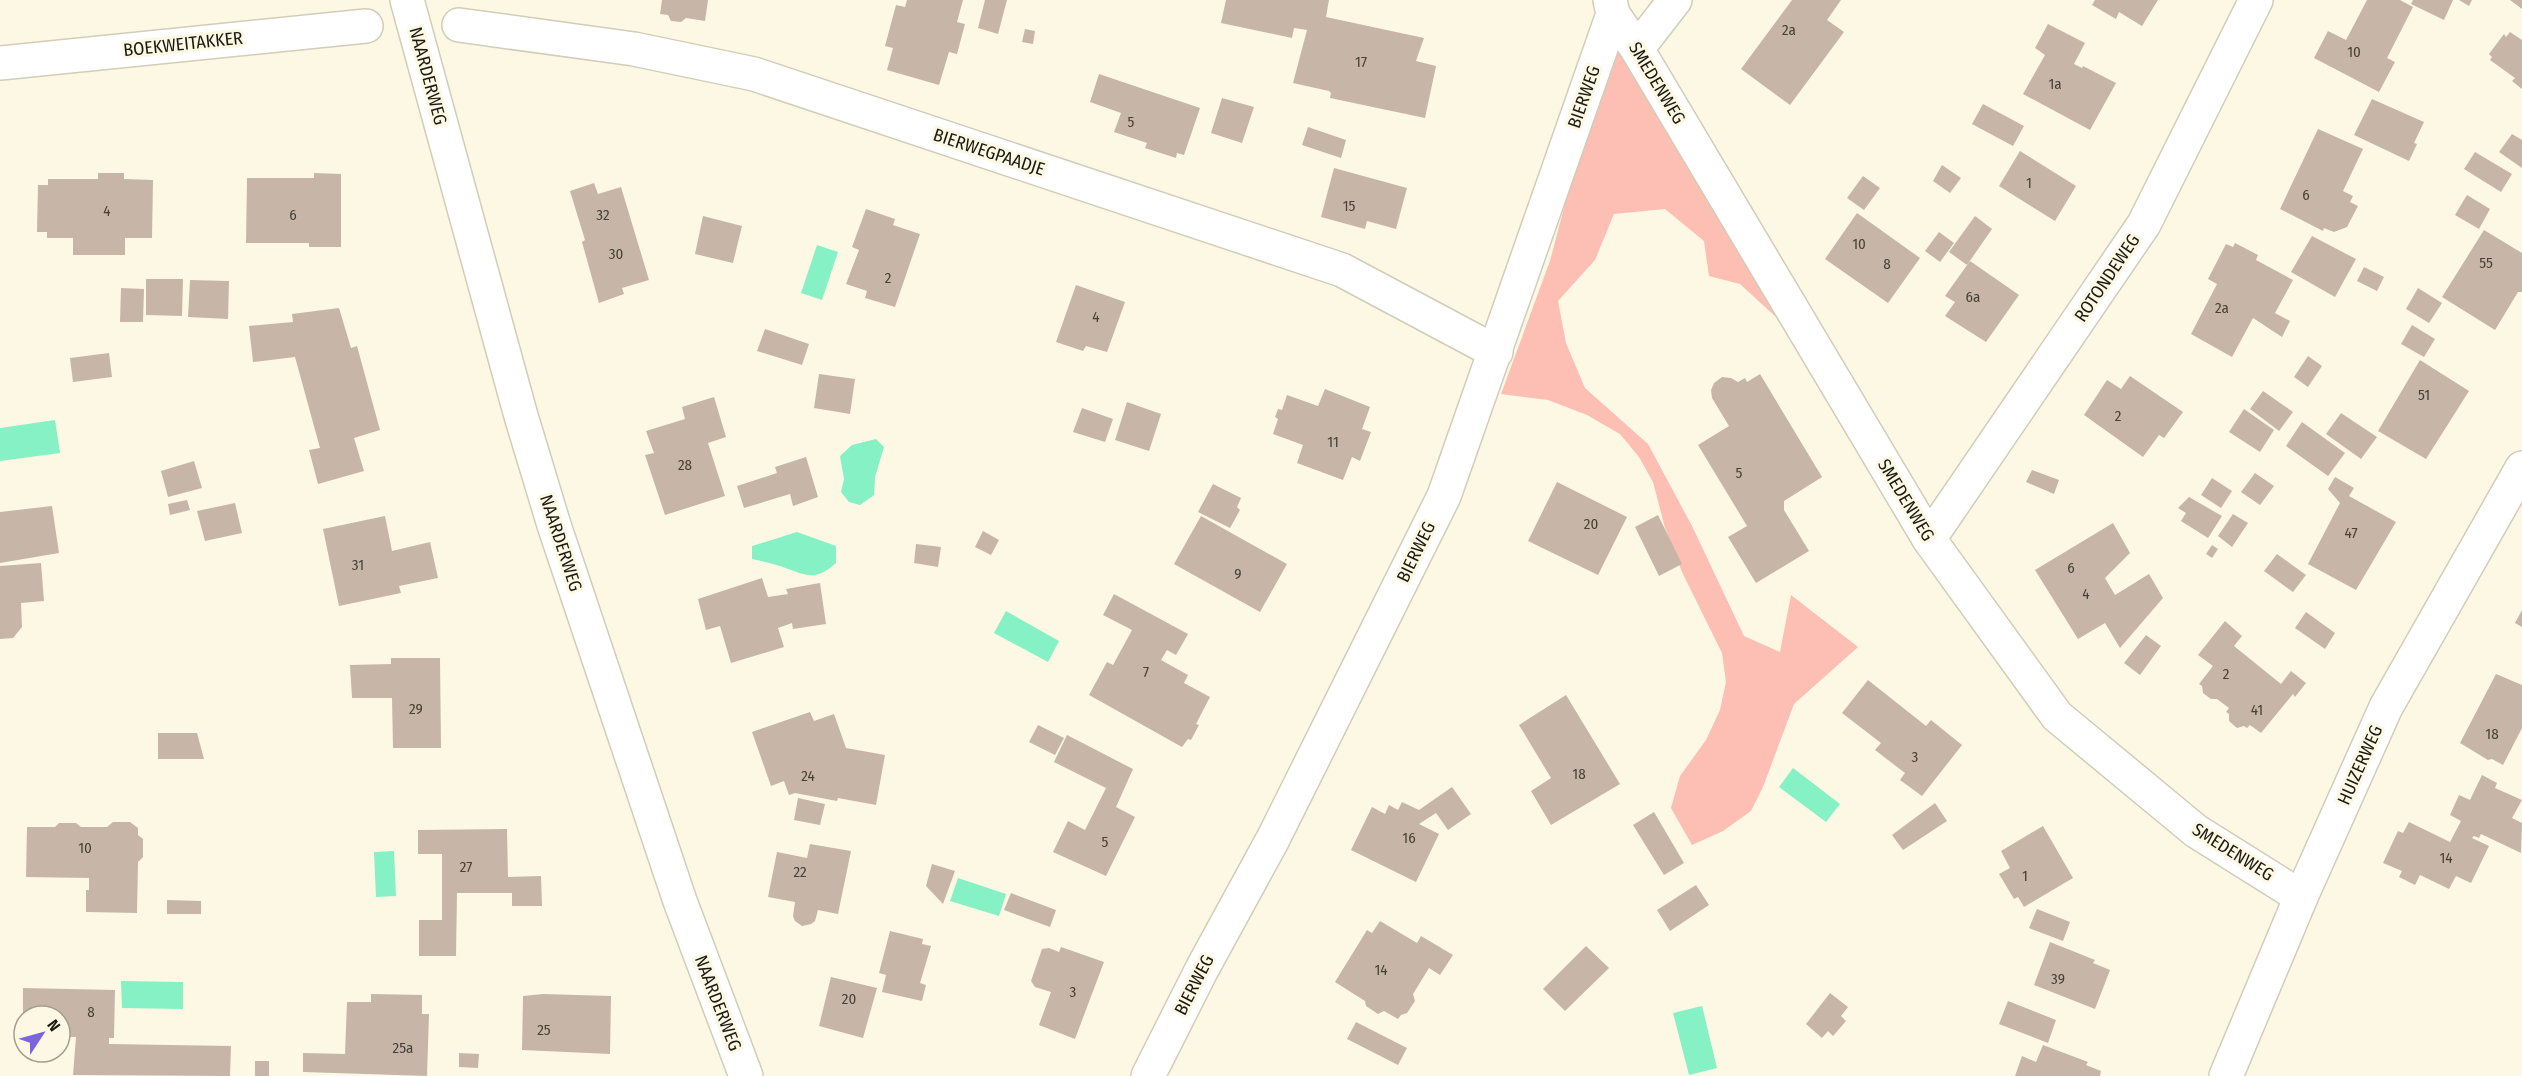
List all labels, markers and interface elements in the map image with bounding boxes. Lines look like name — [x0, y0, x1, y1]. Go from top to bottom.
house number: 2a — [1782, 21, 1796, 39]
street label: NAARDERWEG — [404, 25, 452, 127]
street label: BOEKWEITAKKER — [122, 27, 244, 61]
street label: SMEDENWEG — [1624, 38, 1690, 128]
house number: 10 — [2347, 43, 2361, 61]
house number: 17 — [1355, 53, 1367, 71]
street label: BIERWEG — [1563, 63, 1605, 131]
house number: 1a — [2048, 75, 2062, 93]
house number: 5 — [1128, 113, 1135, 131]
street label: BIERWEGPAADJE — [931, 124, 1047, 180]
house number: 1 — [2026, 174, 2032, 192]
house number: 6 — [2302, 186, 2310, 204]
house number: 15 — [1343, 197, 1355, 215]
house number: 4 — [103, 202, 111, 220]
house number: 6 — [289, 206, 297, 224]
house number: 32 — [596, 206, 610, 224]
street label: ROTONDEWEG — [2070, 230, 2144, 326]
house number: 10 — [1852, 235, 1866, 253]
house number: 30 — [609, 245, 623, 263]
house number: 55 — [2479, 254, 2493, 272]
house number: 8 — [1883, 255, 1891, 273]
house number: 2 — [885, 269, 892, 287]
house number: 6a — [1966, 288, 1980, 306]
house number: 2a — [2215, 299, 2229, 317]
house number: 4 — [1092, 308, 1100, 326]
house number: 51 — [2418, 386, 2430, 404]
house number: 2 — [2115, 407, 2122, 425]
house number: 11 — [1327, 433, 1339, 451]
street label: SMEDENWEG — [1873, 455, 1939, 545]
house number: 28 — [678, 456, 692, 474]
house number: 5 — [1736, 464, 1743, 482]
street label: NAARDERWEG — [535, 492, 587, 594]
house number: 20 — [1584, 515, 1598, 533]
street label: BIERWEG — [1392, 518, 1440, 586]
house number: 47 — [2344, 524, 2358, 542]
house number: 31 — [352, 556, 364, 574]
house number: 6 — [2067, 559, 2075, 577]
house number: 9 — [1234, 565, 1242, 583]
house number: 4 — [2082, 585, 2090, 603]
house number: 7 — [1143, 663, 1149, 681]
house number: 2 — [2223, 665, 2230, 683]
house number: 29 — [409, 700, 423, 718]
house number: 41 — [2251, 701, 2263, 719]
street label: HUIZERWEG — [2333, 722, 2387, 808]
house number: 18 — [2485, 725, 2499, 743]
house number: 3 — [1912, 748, 1919, 766]
house number: 18 — [1572, 765, 1586, 783]
house number: 24 — [801, 767, 815, 785]
street label: SMEDENWEG — [2188, 818, 2278, 886]
house number: 16 — [1402, 829, 1416, 847]
house number: 5 — [1102, 833, 1109, 851]
house number: 10 — [78, 839, 92, 857]
house number: 14 — [2439, 849, 2453, 867]
house number: 27 — [460, 858, 472, 876]
house number: 22 — [793, 863, 807, 881]
house number: 1 — [2022, 867, 2028, 885]
street label: BIERWEG — [1169, 951, 1219, 1019]
street label: NAARDERWEG — [690, 952, 746, 1054]
house number: 14 — [1374, 961, 1388, 979]
house number: 39 — [2051, 970, 2065, 988]
house number: 3 — [1070, 983, 1077, 1001]
house number: 20 — [842, 990, 856, 1008]
house number: 8 — [87, 1003, 95, 1021]
north arrow — [12, 1004, 72, 1064]
text: N — [43, 1016, 64, 1035]
house number: 25 — [537, 1021, 551, 1039]
house number: 25a — [393, 1039, 413, 1057]

